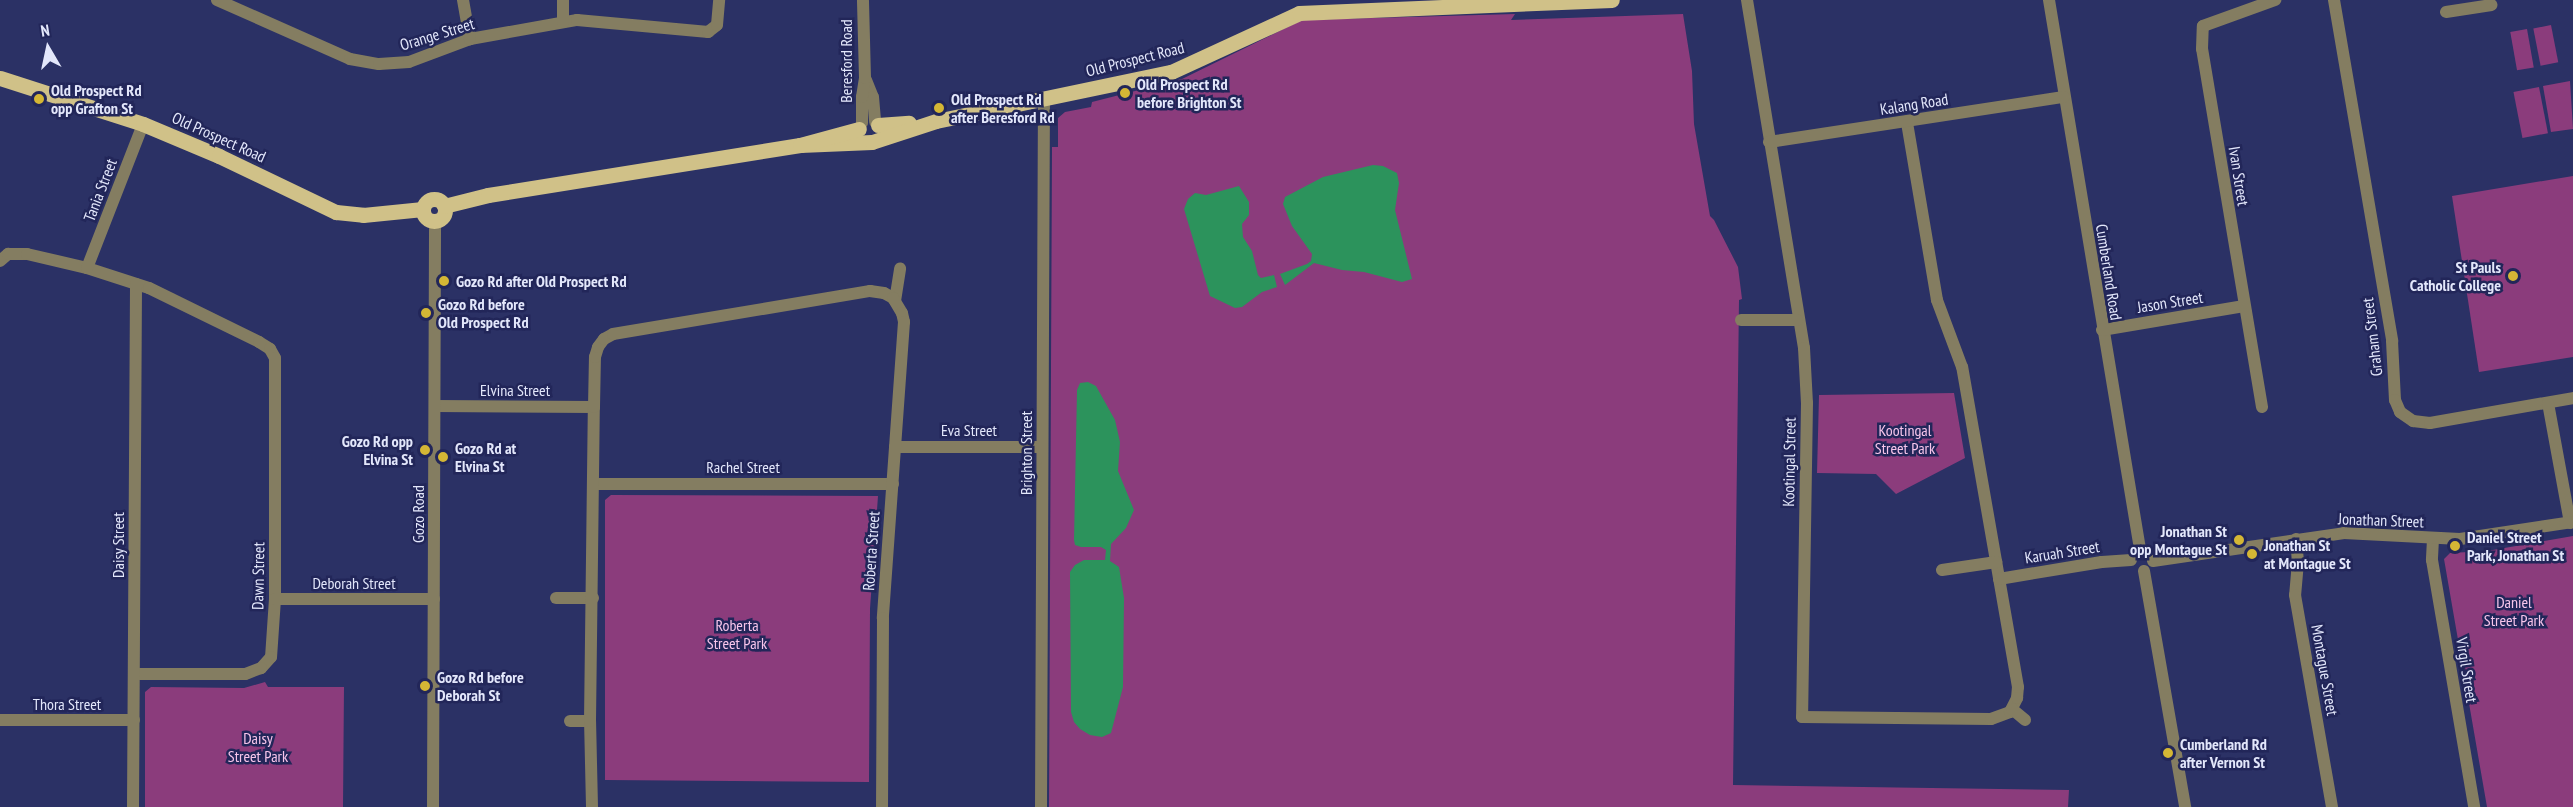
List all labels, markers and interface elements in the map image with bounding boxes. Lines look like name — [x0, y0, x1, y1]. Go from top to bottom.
street label: Orange Street — [398, 14, 476, 54]
north arrow — [18, 18, 78, 78]
street label: Beresford Road — [836, 19, 856, 103]
text: N — [39, 20, 51, 41]
street label: Old Prospect Road — [1084, 38, 1186, 80]
place label: Old Prospect Rd before Brighton St — [1137, 74, 1241, 112]
place label: Old Prospect Rd opp Grafton St — [51, 80, 142, 118]
marker: Old Prospect Rd before Brighton St — [1118, 86, 1132, 100]
place label: Old Prospect Rd after Beresford Rd — [951, 89, 1055, 127]
street label: Kalang Road — [1879, 89, 1949, 119]
marker: Old Prospect Rd opp Grafton St — [32, 92, 46, 106]
marker: Old Prospect Rd after Beresford Rd — [932, 101, 946, 115]
street label: Old Prospect Road — [169, 108, 269, 166]
street label: Ivan Street — [2225, 145, 2253, 207]
street label: Tania Street — [79, 156, 121, 224]
street label: Cumberland Road — [2092, 223, 2126, 321]
place label: St Pauls Catholic College — [2409, 257, 2501, 295]
marker: St Pauls Catholic College — [2506, 269, 2520, 283]
place label: Gozo Rd after Old Prospect Rd — [456, 271, 627, 291]
marker: Gozo Rd after Old Prospect Rd — [437, 274, 451, 288]
street label: Jason Street — [2136, 287, 2204, 317]
place label: Gozo Rd before Old Prospect Rd — [438, 294, 529, 332]
street label: Graham Street — [2358, 297, 2386, 377]
marker: Gozo Rd before Old Prospect Rd — [419, 306, 433, 320]
street label: Elvina Street — [480, 380, 550, 400]
street label: Brighton Street — [1016, 411, 1036, 495]
street label: Kootingal Street — [1779, 417, 1799, 507]
street label: Eva Street — [941, 420, 997, 440]
park label: Kootingal Street Park — [1875, 420, 1935, 458]
place label: Gozo Rd opp Elvina St — [342, 431, 413, 469]
place label: Gozo Rd at Elvina St — [455, 438, 516, 476]
marker: Gozo Rd opp Elvina St — [418, 443, 432, 457]
marker: Gozo Rd at Elvina St — [436, 450, 450, 464]
street label: Rachel Street — [706, 457, 780, 477]
street label: Gozo Road — [408, 485, 428, 543]
street label: Jonathan Street — [2338, 509, 2424, 531]
street label: Roberta Street — [859, 511, 883, 591]
street label: Daisy Street — [108, 512, 128, 578]
place label: Jonathan St opp Montague St — [2130, 521, 2227, 559]
place label: Daniel Street Park, Jonathan St — [2467, 527, 2565, 565]
marker: Jonathan St opp Montague St — [2232, 533, 2246, 547]
place label: Jonathan St at Montague St — [2264, 535, 2351, 573]
street label: Karuah Street — [2023, 537, 2101, 567]
marker: Daniel Street Park, Jonathan St — [2448, 539, 2462, 553]
street label: Dawn Street — [248, 542, 268, 610]
marker: Jonathan St at Montague St — [2245, 547, 2259, 561]
street label: Deborah Street — [312, 573, 396, 593]
park label: Daniel Street Park — [2484, 592, 2544, 630]
park label: Roberta Street Park — [707, 615, 767, 653]
street label: Montague Street — [2308, 623, 2342, 717]
street label: Virgil Street — [2452, 636, 2482, 704]
place label: Gozo Rd before Deborah St — [437, 667, 524, 705]
marker: Gozo Rd before Deborah St — [418, 679, 432, 693]
street label: Thora Street — [33, 694, 101, 714]
park label: Daisy Street Park — [228, 728, 288, 766]
place label: Cumberland Rd after Vernon St — [2180, 734, 2267, 772]
marker: Cumberland Rd after Vernon St — [2161, 746, 2175, 760]

